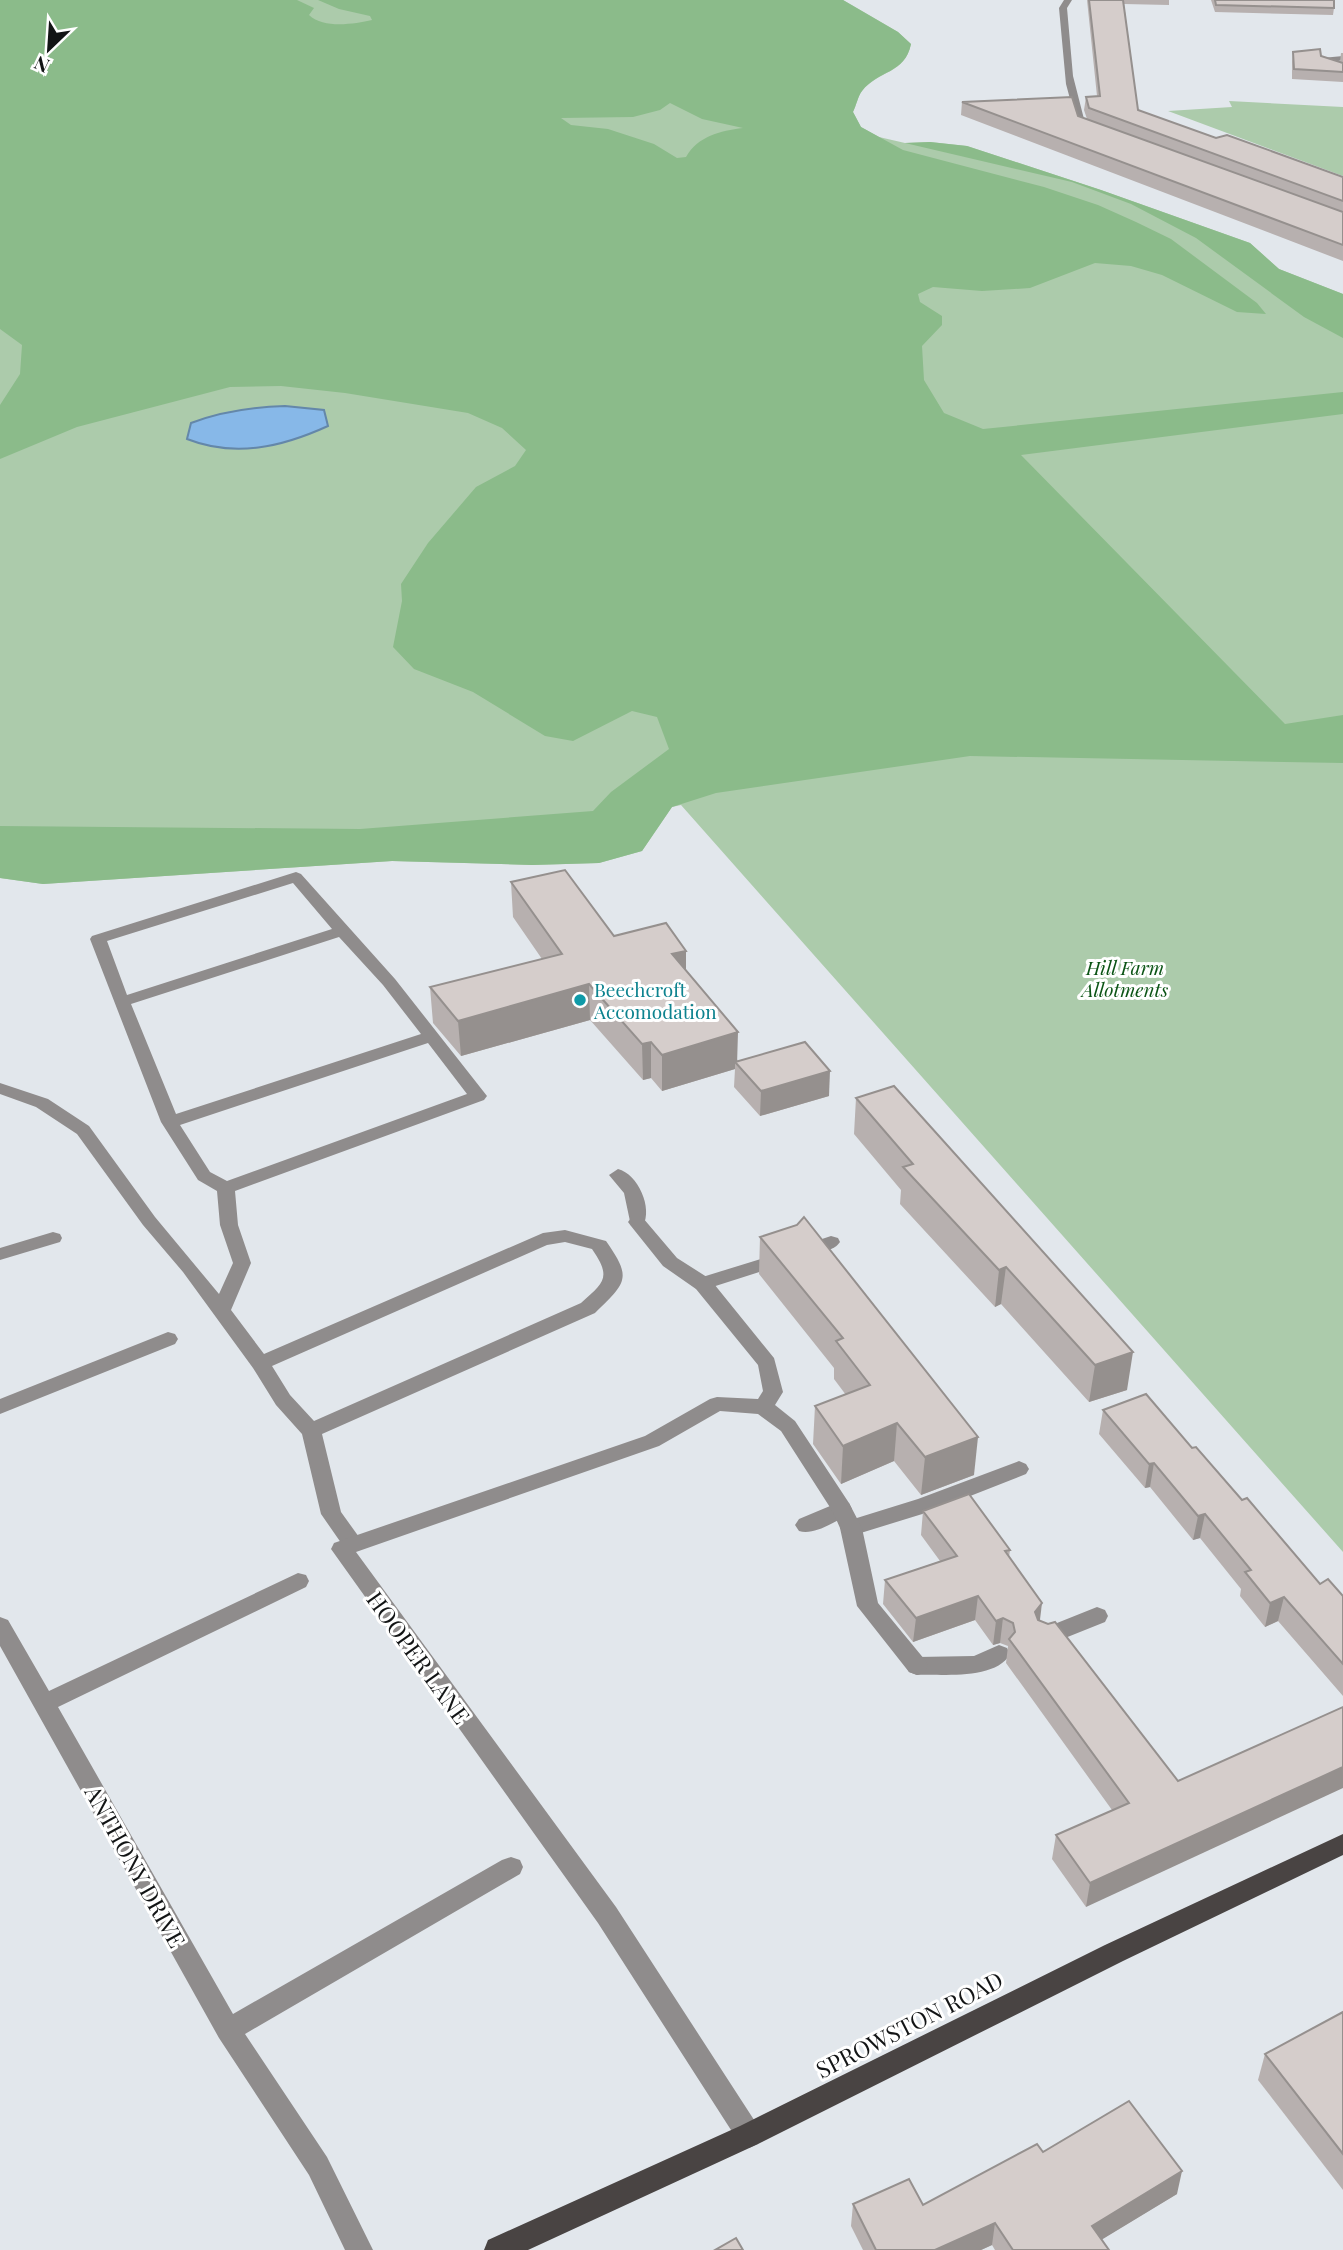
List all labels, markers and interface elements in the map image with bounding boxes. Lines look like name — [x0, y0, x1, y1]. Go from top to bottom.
north arrow — [14, 14, 84, 84]
text: N — [29, 51, 53, 80]
park label: Hill Farm Allotments — [1080, 954, 1168, 1002]
place label: Beechcroft Accomodation — [593, 976, 717, 1024]
marker: Beechcroft Accomodation — [572, 992, 588, 1008]
street label: HOOPER LANE — [360, 1584, 478, 1730]
street label: ANTHONY DRIVE — [78, 1778, 193, 1953]
street label: SPROWSTON ROAD — [810, 1963, 1008, 2085]

